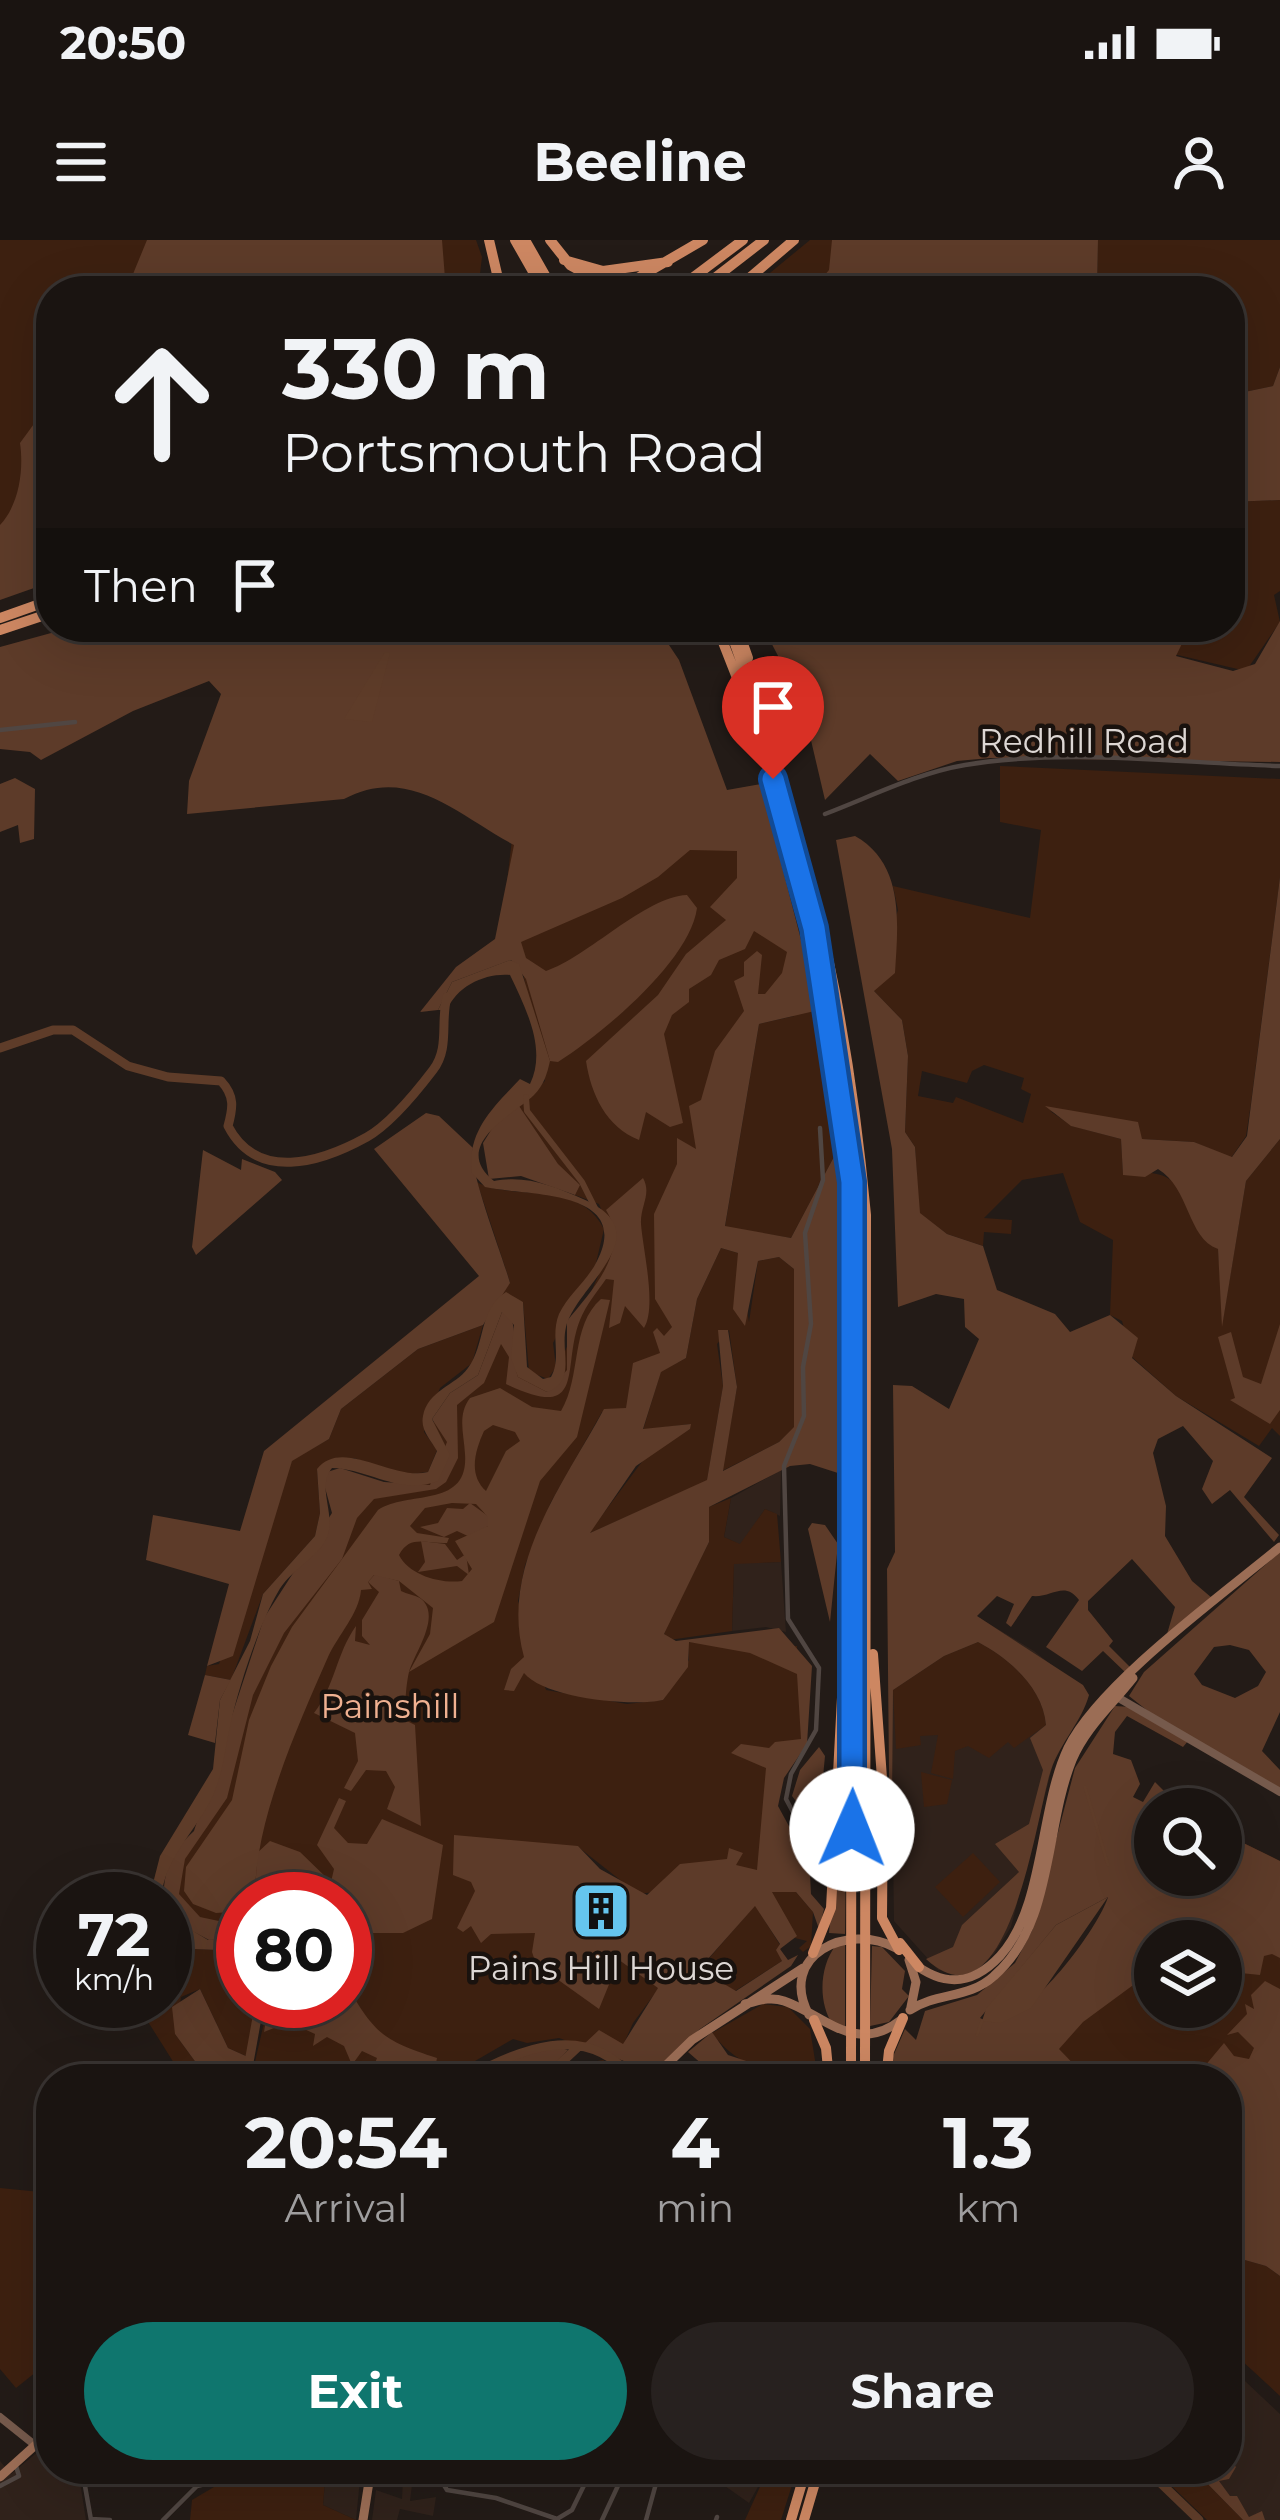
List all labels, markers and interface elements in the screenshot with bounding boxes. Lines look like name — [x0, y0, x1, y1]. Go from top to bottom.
text: 20:50 — [60, 15, 186, 70]
icon: menu — [48, 129, 114, 195]
text: Beeline — [533, 129, 747, 195]
icon: person — [1166, 129, 1232, 195]
text: 330 m — [282, 318, 550, 420]
icon: ahead — [84, 324, 240, 480]
text: Portsmouth Road — [282, 420, 766, 486]
icon: arrive — [222, 552, 288, 618]
text: Then — [84, 558, 198, 613]
pin — [722, 656, 824, 779]
icon: arrive — [740, 674, 806, 740]
street label: Redhill Road — [979, 721, 1189, 761]
park label: Painshill — [321, 1686, 459, 1726]
position arrow — [789, 1766, 915, 1892]
map controls — [1134, 1788, 1242, 2028]
button: search — [1134, 1788, 1242, 1896]
speed limit sign: 80 — [216, 1872, 372, 2028]
building icon: Pains Hill House — [570, 1880, 632, 1942]
text: 72 — [78, 1898, 150, 1971]
button: layers — [1134, 1920, 1242, 2028]
place label: Pains Hill House — [468, 1948, 734, 1988]
text: km/h — [74, 1961, 154, 1998]
text: 20:54 — [245, 2098, 447, 2186]
text: 4 — [670, 2098, 720, 2186]
text: 1.3 — [943, 2098, 1033, 2186]
text: Arrival — [284, 2184, 408, 2232]
text: min — [656, 2184, 734, 2232]
text: km — [956, 2184, 1020, 2232]
button: Exit — [84, 2322, 627, 2460]
button: Share — [651, 2322, 1194, 2460]

